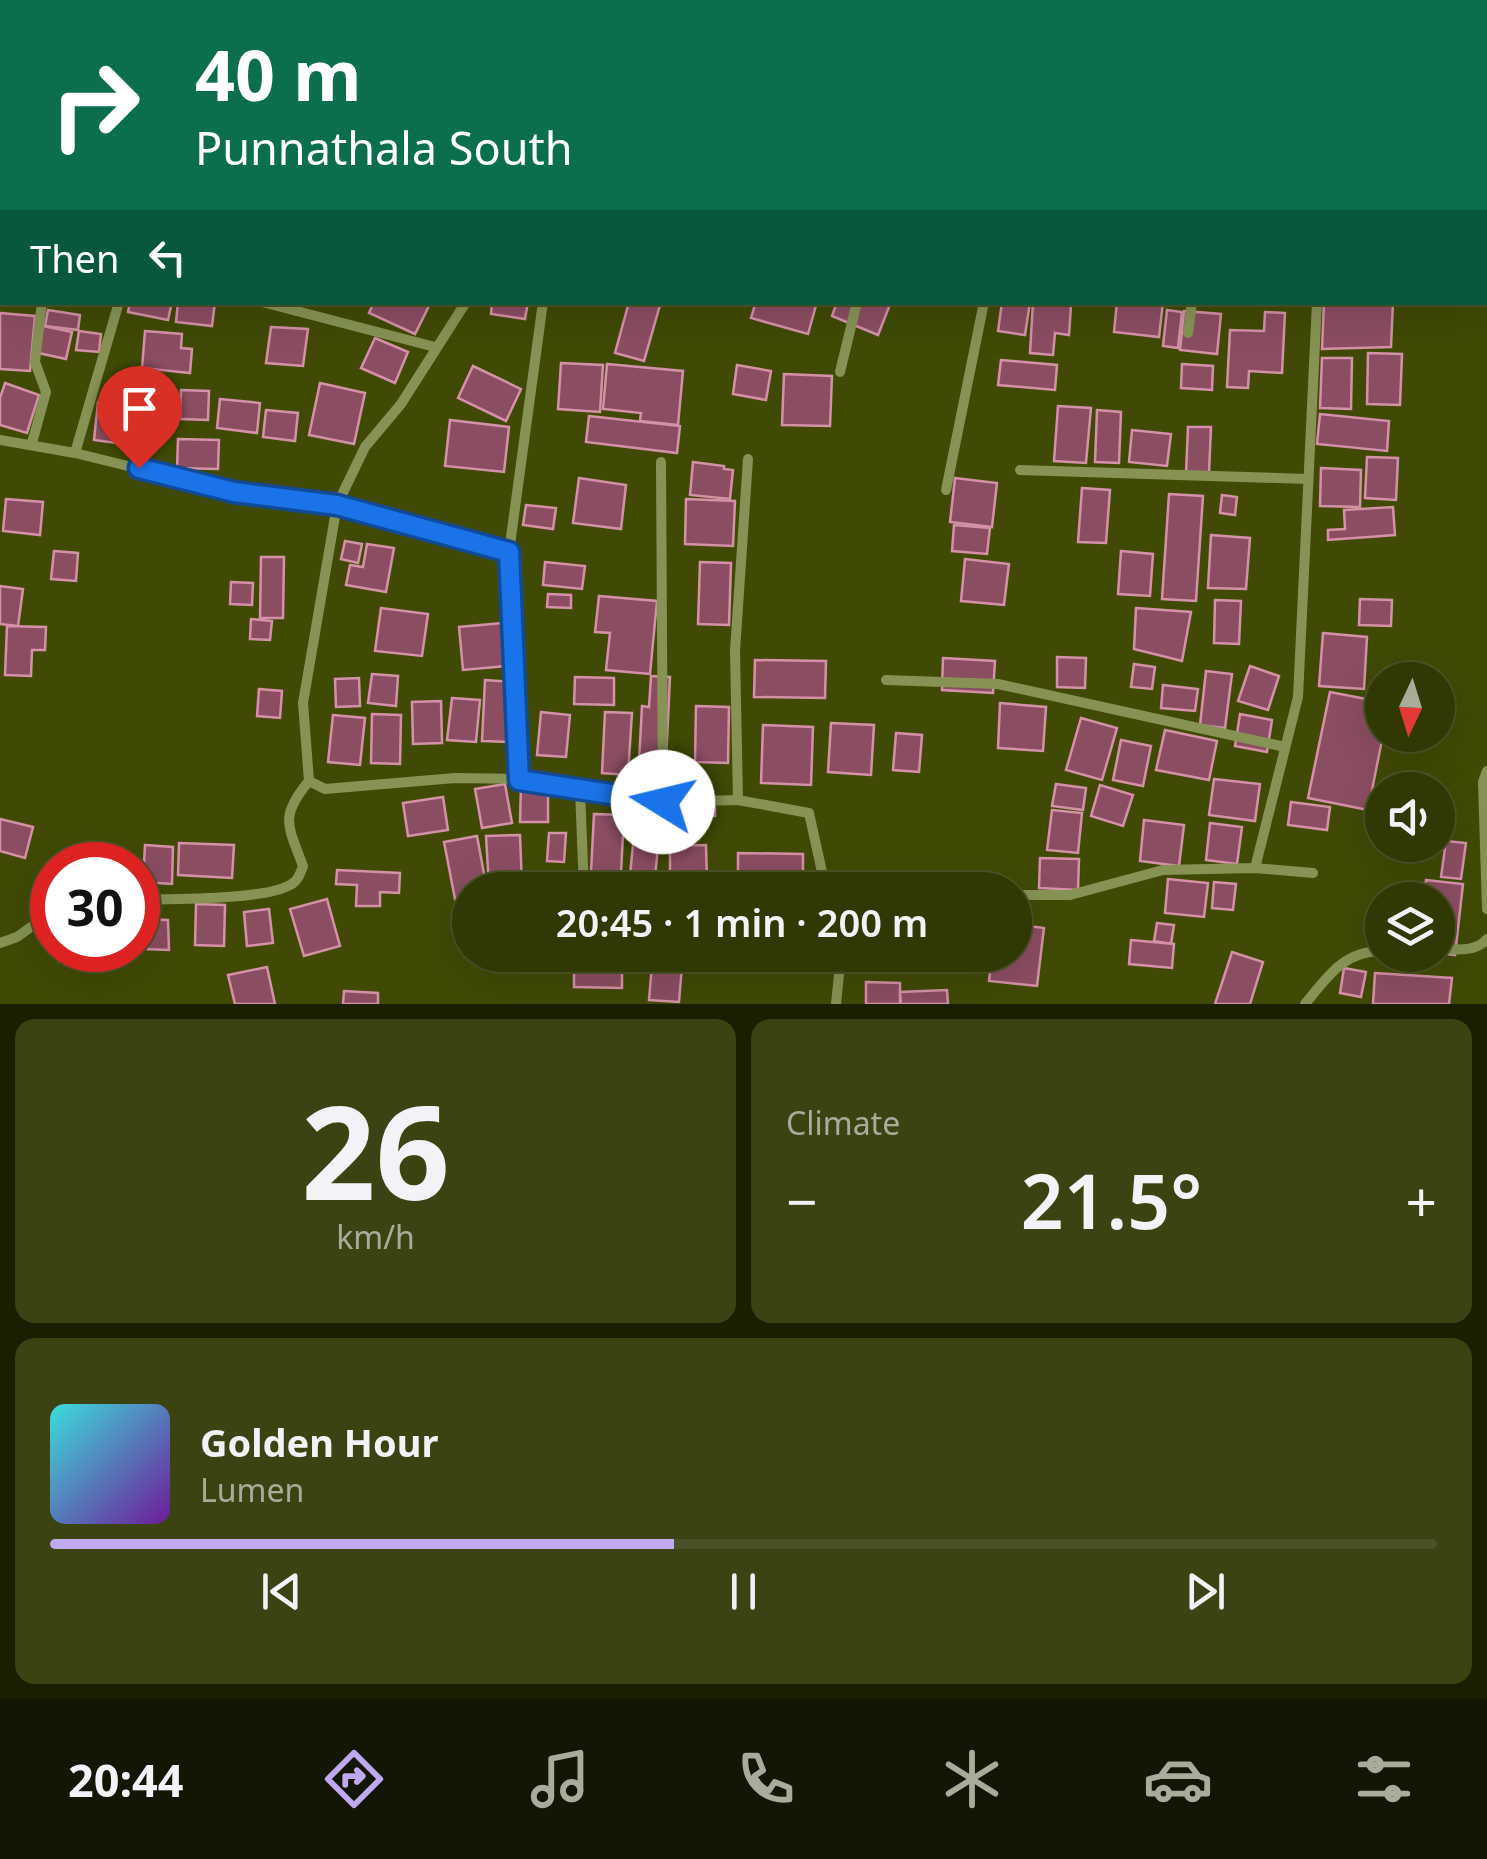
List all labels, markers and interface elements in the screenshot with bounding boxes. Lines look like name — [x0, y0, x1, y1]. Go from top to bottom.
text: 40 m — [195, 26, 362, 122]
icon: right — [30, 40, 160, 170]
text: Punnathala South — [195, 117, 573, 178]
icon: left — [140, 230, 195, 285]
text: Then — [30, 232, 120, 284]
pin — [97, 366, 182, 469]
icon: arrive — [112, 381, 167, 436]
north arrow — [1365, 662, 1455, 752]
map controls — [1365, 662, 1455, 972]
position arrow — [611, 750, 715, 854]
button: sound — [1365, 772, 1455, 862]
speed limit sign: 30 — [30, 842, 160, 972]
button: layers — [1365, 882, 1455, 972]
text: 20:45 · 1 min · 200 m — [556, 896, 928, 948]
text: 26 — [301, 1061, 450, 1238]
text: Climate — [786, 1101, 900, 1144]
text: 21.5° — [1021, 1149, 1202, 1251]
text: − — [786, 1163, 817, 1238]
text: + — [1406, 1163, 1437, 1238]
text: km/h — [336, 1215, 415, 1258]
text: Golden Hour — [200, 1416, 438, 1468]
text: Lumen — [200, 1468, 304, 1511]
icon: previous — [254, 1564, 309, 1619]
icon: pause — [716, 1564, 771, 1619]
icon: next — [1178, 1564, 1233, 1619]
icon: directions — [319, 1744, 389, 1814]
icon: music — [525, 1744, 595, 1814]
icon: phone — [731, 1744, 801, 1814]
icon: climate — [937, 1744, 1007, 1814]
icon: car — [1143, 1744, 1213, 1814]
icon: filters — [1349, 1744, 1419, 1814]
text: 20:44 — [68, 1749, 184, 1810]

